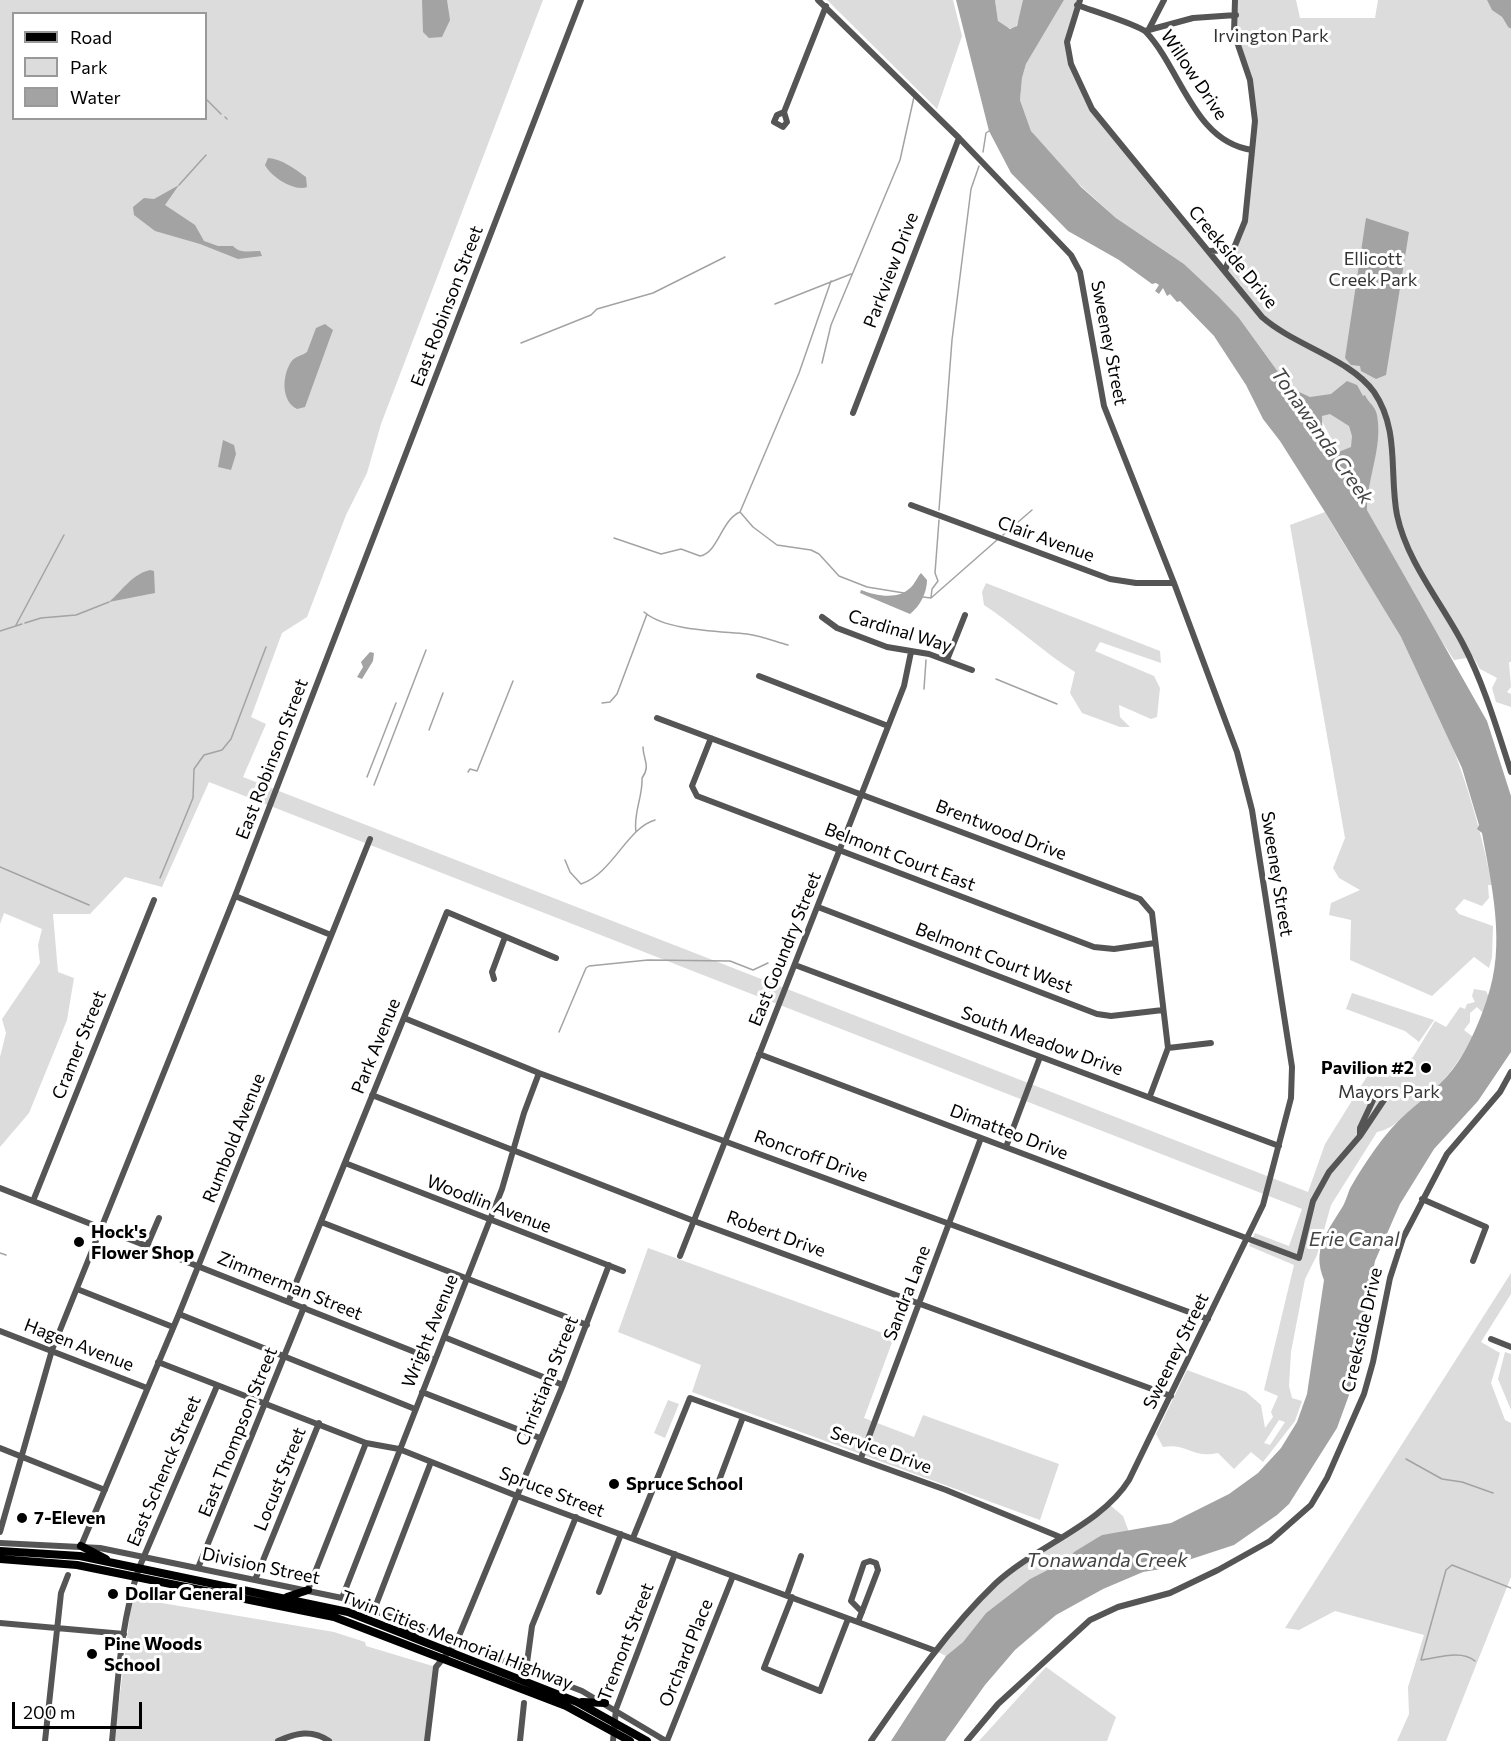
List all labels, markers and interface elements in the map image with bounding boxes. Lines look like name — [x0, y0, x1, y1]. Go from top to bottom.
legend — [12, 12, 207, 120]
park label: Irvington Park — [1213, 25, 1329, 47]
text: Road — [70, 26, 112, 48]
street label: Willow Drive — [1156, 26, 1232, 124]
text: Park — [70, 56, 108, 78]
text: Water — [70, 86, 121, 108]
street label: Creekside Drive — [1184, 201, 1282, 313]
street label: Parkview Drive — [859, 209, 923, 331]
street label: East Robinson Street — [406, 223, 488, 389]
park label: Ellicott Creek Park — [1328, 248, 1418, 290]
street label: Sweeney Street — [1086, 279, 1132, 407]
water label: Tonawanda Creek — [1266, 363, 1378, 509]
street label: Clair Avenue — [995, 511, 1097, 567]
street label: Cardinal Way — [846, 605, 954, 657]
street label: East Robinson Street — [231, 676, 313, 842]
street label: Brentwood Drive — [932, 795, 1070, 865]
street label: Sweeney Street — [1256, 810, 1298, 938]
street label: Belmont Court East — [821, 818, 979, 896]
street label: East Goundry Street — [744, 869, 826, 1029]
street label: Belmont Court West — [912, 918, 1076, 998]
street label: Cramer Street — [47, 987, 111, 1103]
street label: Park Avenue — [347, 995, 405, 1097]
street label: South Meadow Drive — [958, 1002, 1126, 1080]
place label: Pavilion #2 — [1321, 1057, 1414, 1079]
marker: Pavilion #2 — [1419, 1061, 1433, 1075]
street label: Rumbold Avenue — [198, 1070, 270, 1206]
park label: Mayors Park — [1338, 1081, 1440, 1103]
street label: Dimatteo Drive — [947, 1100, 1071, 1164]
street label: Roncroff Drive — [751, 1125, 871, 1187]
street label: Woodlin Avenue — [424, 1170, 554, 1238]
street label: Robert Drive — [724, 1206, 828, 1262]
place label: Hock's Flower Shop — [91, 1221, 194, 1264]
water label: Erie Canal — [1309, 1227, 1399, 1251]
marker: Hock's Flower Shop — [72, 1235, 86, 1249]
street label: Sandra Lane — [879, 1242, 935, 1344]
street label: Zimmerman Street — [214, 1247, 366, 1325]
street label: Creekside Drive — [1337, 1265, 1387, 1395]
street label: Wright Avenue — [397, 1271, 463, 1391]
street label: Sweeney Street — [1139, 1289, 1213, 1413]
street label: Christiana Street — [511, 1313, 583, 1449]
street label: Hagen Avenue — [21, 1314, 137, 1376]
street label: East Thompson Street — [194, 1344, 282, 1520]
street label: East Schenck Street — [122, 1392, 206, 1550]
street label: Service Drive — [827, 1422, 935, 1478]
street label: Locust Street — [249, 1424, 311, 1534]
street label: Spruce Street — [496, 1462, 608, 1522]
place label: Spruce School — [626, 1473, 743, 1495]
marker: Spruce School — [607, 1477, 621, 1491]
place label: 7-Eleven — [34, 1507, 106, 1529]
marker: 7-Eleven — [15, 1511, 29, 1525]
street label: Division Street — [200, 1543, 322, 1589]
water label: Tonawanda Creek — [1026, 1548, 1188, 1572]
street label: Tremont Street — [594, 1580, 658, 1704]
place label: Dollar General — [125, 1583, 243, 1605]
street label: Twin Cities Memorial Highway — [338, 1586, 576, 1694]
marker: Dollar General — [106, 1587, 120, 1601]
street label: Orchard Place — [655, 1596, 717, 1710]
place label: Pine Woods School — [104, 1633, 202, 1676]
marker: Pine Woods School — [85, 1647, 99, 1661]
scale bar — [15, 1690, 146, 1728]
text: 200 m — [23, 1701, 76, 1723]

